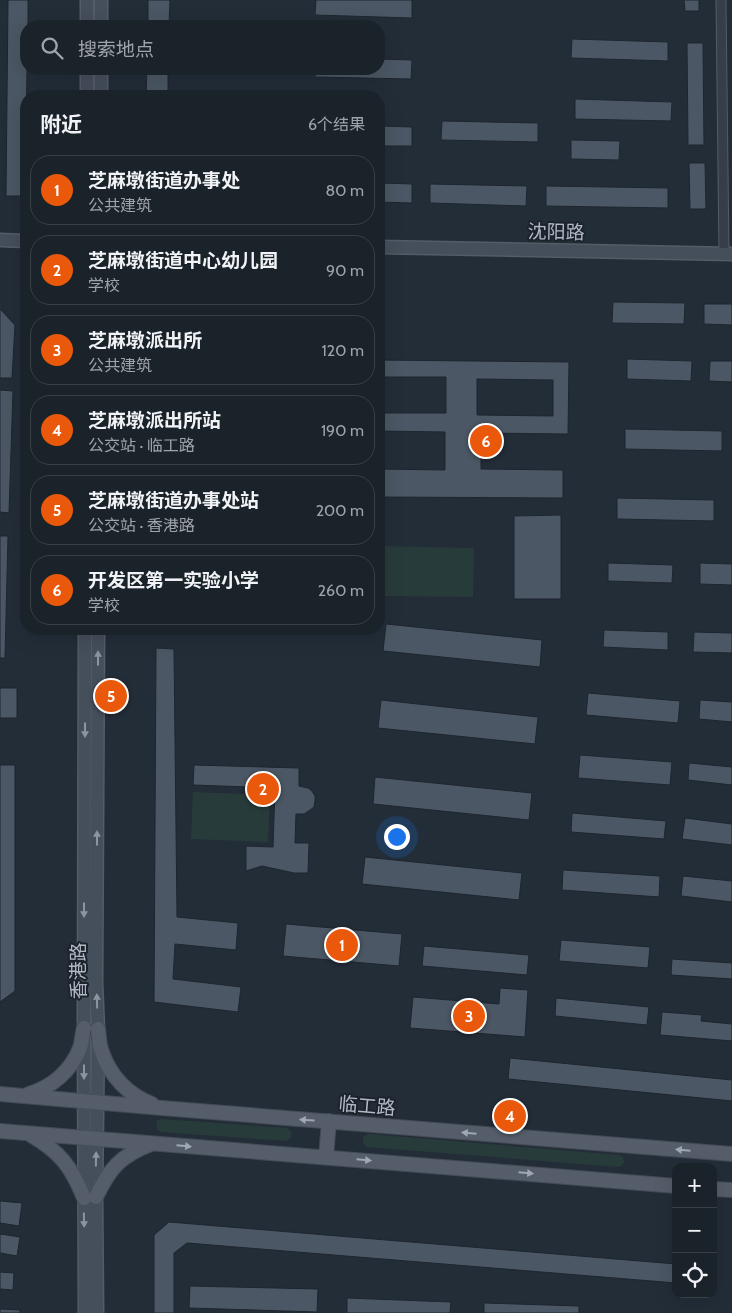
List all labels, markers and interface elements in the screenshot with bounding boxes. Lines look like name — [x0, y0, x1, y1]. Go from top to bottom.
search box — [20, 20, 385, 75]
icon: search — [38, 34, 66, 62]
text: 搜索地点 — [78, 38, 154, 61]
text: 附近 — [40, 112, 82, 137]
text: 6个结果 — [308, 115, 365, 134]
text: 芝麻墩街道办事处 — [88, 169, 240, 192]
text: 1 — [54, 181, 60, 200]
text: 80 m — [326, 181, 364, 200]
text: 公共建筑 — [88, 196, 152, 215]
street label: 沈阳路 — [527, 220, 585, 244]
text: 芝麻墩街道中心幼儿园 — [88, 249, 278, 272]
text: 2 — [53, 261, 61, 280]
text: 90 m — [326, 261, 364, 280]
text: 学校 — [88, 276, 120, 295]
text: 芝麻墩派出所 — [88, 329, 202, 352]
text: 3 — [53, 341, 61, 360]
text: 120 m — [322, 341, 364, 360]
text: 公共建筑 — [88, 356, 152, 375]
text: 芝麻墩派出所站 — [88, 409, 221, 432]
text: 4 — [52, 421, 62, 440]
text: 190 m — [321, 421, 364, 440]
pin: 6 — [470, 422, 502, 460]
text: 公交站 · 临工路 — [88, 436, 195, 455]
text: 芝麻墩街道办事处站 — [88, 489, 259, 512]
text: 5 — [53, 501, 61, 520]
text: 200 m — [316, 501, 364, 520]
text: 公交站 · 香港路 — [88, 516, 195, 535]
text: 开发区第一实验小学 — [88, 569, 259, 592]
text: 6 — [53, 581, 62, 600]
text: 260 m — [318, 581, 364, 600]
text: 学校 — [88, 596, 120, 615]
one-way arrow — [94, 650, 102, 666]
pin: 5 — [95, 677, 127, 715]
one-way arrow — [81, 722, 89, 738]
pin: 2 — [247, 770, 279, 808]
your location — [384, 824, 410, 850]
one-way arrow — [93, 830, 101, 846]
one-way arrow — [80, 902, 88, 918]
pin: 1 — [326, 926, 358, 964]
street label: 香港路 — [67, 942, 90, 1000]
one-way arrow — [93, 993, 101, 1009]
pin: 3 — [453, 997, 485, 1035]
one-way arrow — [80, 1065, 88, 1081]
street label: 临工路 — [338, 1092, 396, 1120]
pin: 4 — [494, 1097, 526, 1135]
one-way arrow — [299, 1115, 315, 1123]
one-way arrow — [461, 1128, 477, 1136]
one-way arrow — [177, 1142, 193, 1150]
one-way arrow — [675, 1146, 691, 1154]
one-way arrow — [92, 1151, 100, 1167]
one-way arrow — [356, 1156, 372, 1164]
map controls — [672, 1163, 717, 1298]
button: + — [672, 1163, 717, 1208]
one-way arrow — [518, 1170, 534, 1178]
button: − — [672, 1208, 717, 1253]
one-way arrow — [80, 1212, 88, 1228]
button: locate — [672, 1253, 717, 1298]

